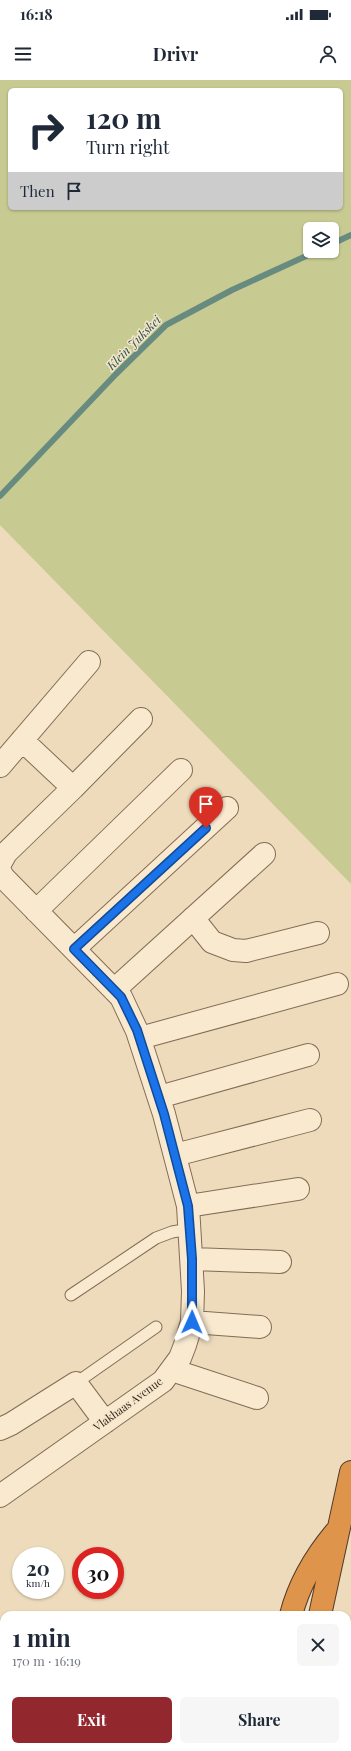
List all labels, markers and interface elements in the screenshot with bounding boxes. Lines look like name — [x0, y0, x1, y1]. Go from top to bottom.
text: 16:18 — [20, 4, 53, 24]
text: Drivr — [153, 42, 198, 66]
icon: menu — [12, 43, 34, 65]
icon: person — [317, 43, 339, 65]
text: 120 m — [86, 99, 161, 136]
icon: right — [20, 104, 72, 156]
text: Turn right — [86, 135, 169, 159]
icon: arrive — [63, 180, 85, 202]
text: Then — [20, 181, 55, 201]
map controls — [303, 222, 339, 258]
button: layers — [303, 222, 339, 258]
water label: Klein Jukskei — [102, 312, 164, 374]
pin — [189, 787, 223, 828]
icon: arrive — [195, 793, 217, 815]
position arrow — [171, 1301, 213, 1343]
street label: Vlakhaas Avenue — [89, 1373, 166, 1434]
speed limit sign: 30 — [72, 1547, 124, 1599]
text: 20 — [26, 1554, 50, 1581]
text: km/h — [26, 1576, 50, 1590]
text: 1 min — [12, 1621, 71, 1653]
button: close — [297, 1624, 339, 1666]
text: 170 m · 16:19 — [12, 1652, 81, 1669]
button: Exit — [12, 1697, 172, 1743]
button: Share — [180, 1697, 339, 1743]

